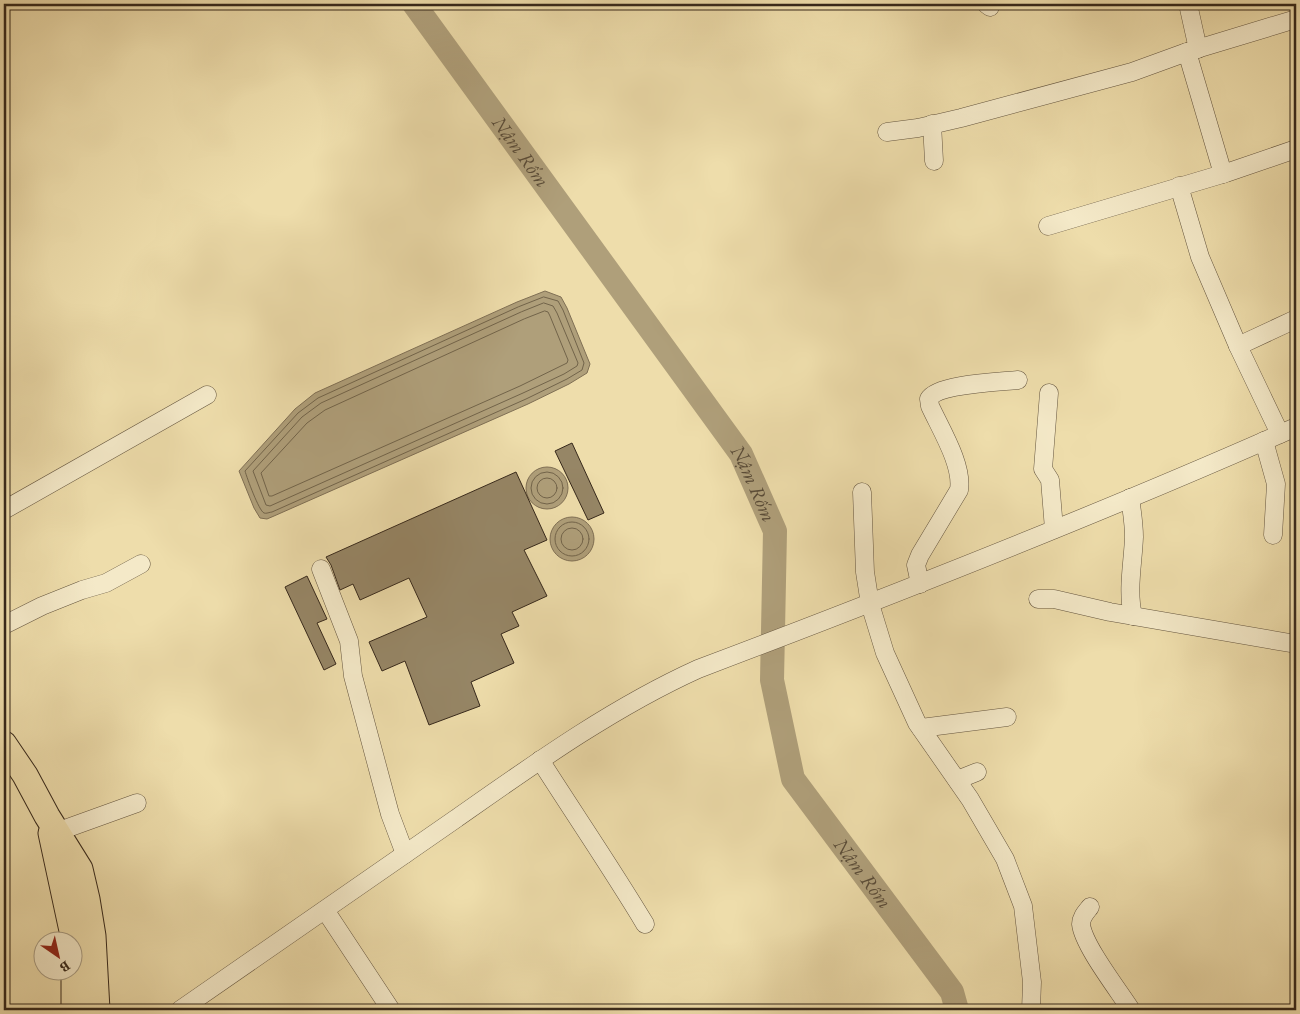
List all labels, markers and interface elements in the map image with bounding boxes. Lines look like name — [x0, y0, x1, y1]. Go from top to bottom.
water label: Nậm Rốm — [486, 110, 556, 192]
water label: Nậm Rốm — [725, 438, 782, 526]
water label: Nậm Rốm — [828, 832, 898, 914]
north arrow — [32, 932, 82, 982]
text: B — [56, 957, 74, 977]

